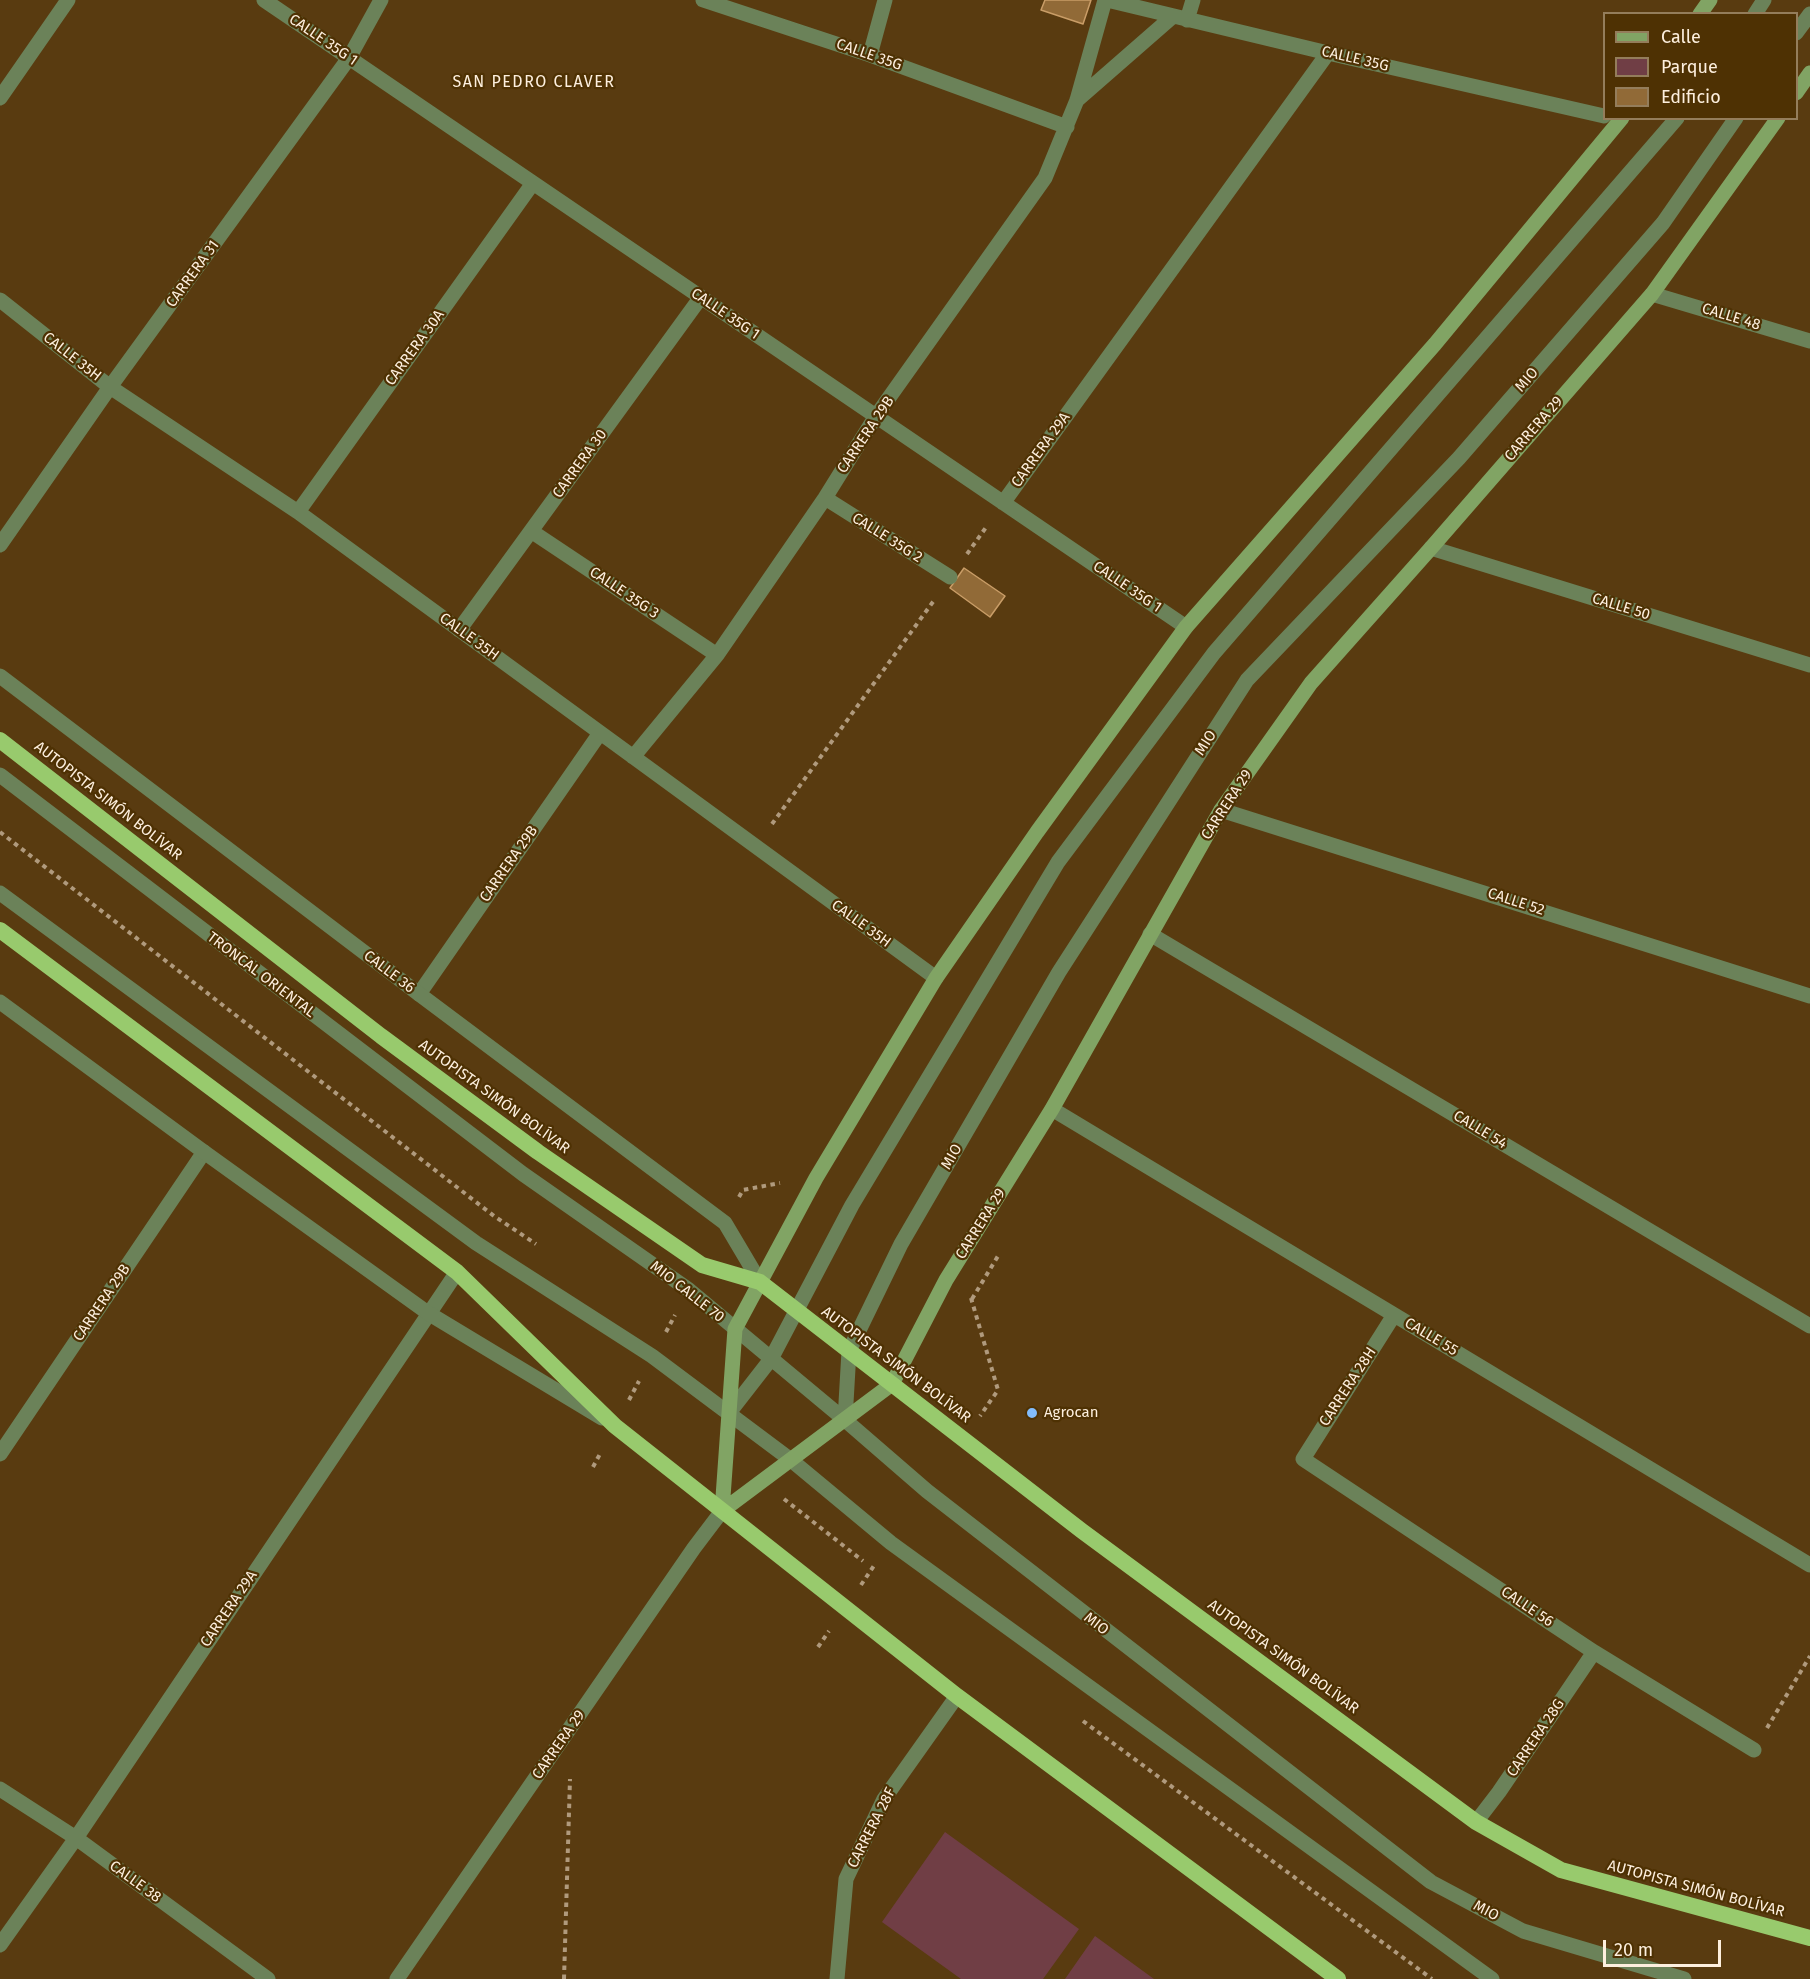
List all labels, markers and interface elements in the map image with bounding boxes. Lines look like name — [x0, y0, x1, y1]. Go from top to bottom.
street label: CALLE 35G 1 — [285, 10, 361, 70]
legend — [1603, 12, 1798, 120]
text: Calle — [1661, 26, 1701, 48]
street label: CALLE 35G — [834, 35, 904, 75]
street label: CALLE 35G — [1320, 43, 1390, 75]
text: Parque — [1661, 56, 1718, 78]
district label: SAN PEDRO CLAVER — [453, 73, 615, 93]
text: Edificio — [1661, 86, 1721, 108]
street label: CARRERA 31 — [163, 237, 223, 311]
street label: CALLE 35G 1 — [687, 284, 763, 344]
street label: CALLE 48 — [1700, 300, 1762, 334]
street label: CARRERA 30A — [381, 307, 449, 389]
street label: CALLE 35H — [39, 329, 105, 385]
street label: MIO — [1512, 364, 1542, 396]
street label: CARRERA 29B — [834, 393, 898, 477]
street label: CARRERA 29 — [1501, 393, 1567, 465]
street label: CARRERA 29A — [1008, 409, 1074, 491]
street label: CARRERA 30 — [549, 426, 611, 502]
street label: CALLE 35G 2 — [848, 509, 926, 567]
street label: CALLE 35G 1 — [1089, 557, 1165, 617]
street label: CALLE 35G 3 — [586, 563, 662, 623]
street label: CALLE 50 — [1590, 590, 1652, 624]
street label: CALLE 35H — [436, 609, 502, 665]
street label: MIO — [1191, 727, 1221, 759]
street label: AUTOPISTA SIMÓN BOLÍVAR — [31, 738, 185, 864]
street label: CARRERA 29 — [1198, 767, 1256, 843]
street label: CARRERA 29B — [476, 822, 542, 906]
street label: CALLE 52 — [1485, 884, 1547, 920]
street label: CALLE 35H — [828, 896, 894, 952]
street label: TRONCAL ORIENTAL — [203, 928, 319, 1022]
street label: CALLE 36 — [360, 947, 418, 997]
street label: AUTOPISTA SIMÓN BOLÍVAR — [415, 1036, 573, 1158]
street label: CALLE 54 — [1450, 1107, 1510, 1153]
street label: MIO — [938, 1141, 966, 1173]
street label: CARRERA 29 — [952, 1185, 1010, 1263]
street label: MIO CALLE 70 — [646, 1257, 728, 1327]
street label: CARRERA 29B — [70, 1261, 134, 1345]
street label: AUTOPISTA SIMÓN BOLÍVAR — [818, 1303, 974, 1427]
street label: CALLE 55 — [1401, 1314, 1461, 1360]
street label: CARRERA 28H — [1316, 1344, 1380, 1430]
place label: Agrocan — [1044, 1404, 1098, 1422]
marker: Agrocan — [1025, 1406, 1039, 1420]
street label: CARRERA 29A — [197, 1567, 261, 1651]
street label: CALLE 56 — [1497, 1583, 1557, 1631]
street label: AUTOPISTA SIMÓN BOLÍVAR — [1204, 1596, 1362, 1718]
street label: MIO — [1080, 1609, 1112, 1639]
street label: CARRERA 28G — [1503, 1696, 1569, 1780]
street label: CARRERA 29 — [529, 1707, 589, 1783]
street label: CARRERA 28F — [844, 1785, 900, 1871]
street label: CALLE 38 — [106, 1857, 164, 1907]
street label: AUTOPISTA SIMÓN BOLÍVAR — [1606, 1857, 1786, 1921]
street label: MIO — [1470, 1897, 1502, 1925]
scale bar — [1606, 1928, 1724, 1966]
text: 20 m — [1614, 1939, 1653, 1961]

